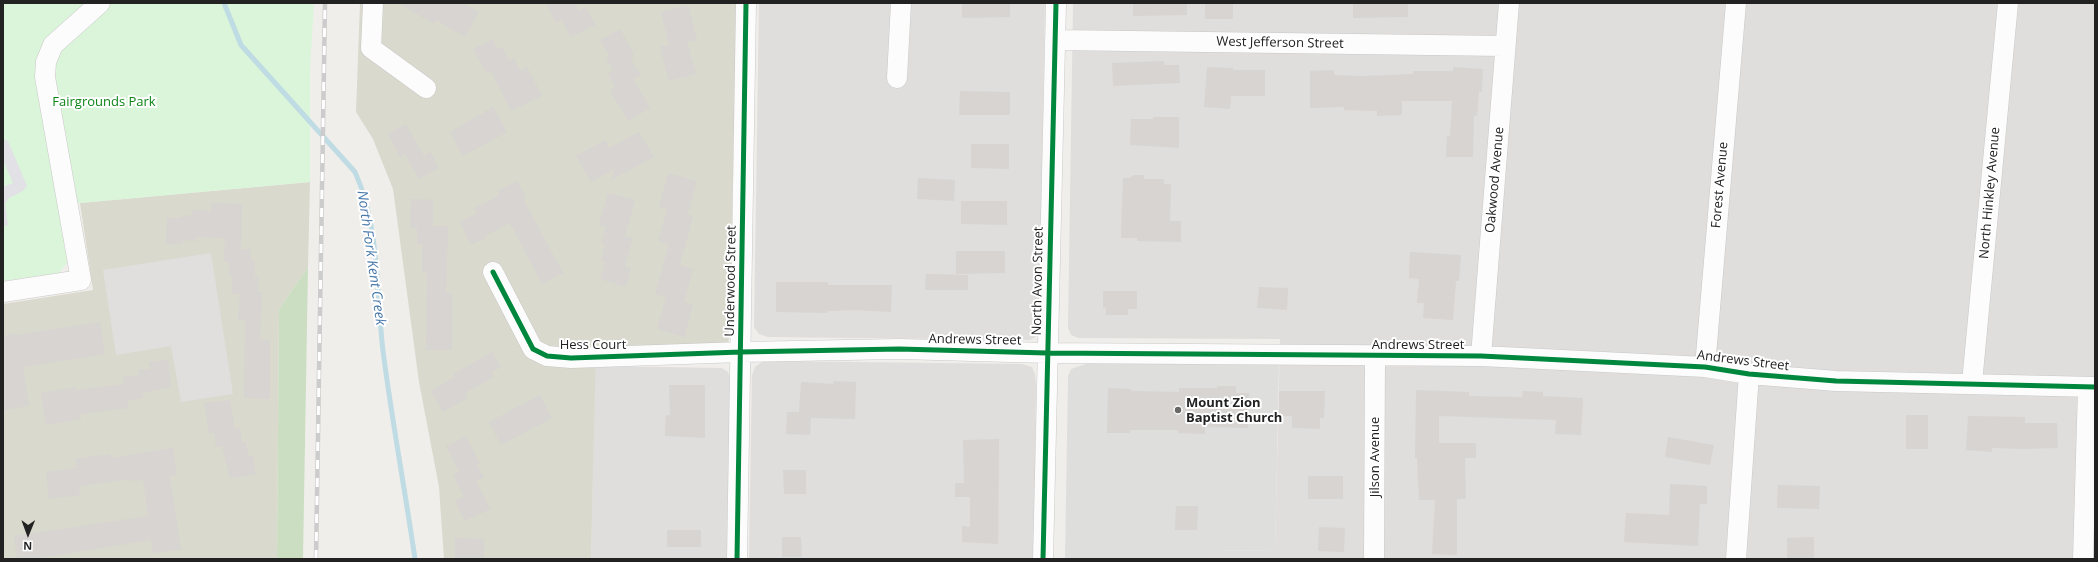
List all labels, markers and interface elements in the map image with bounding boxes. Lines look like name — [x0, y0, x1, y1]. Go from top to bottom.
street label: West Jefferson Street — [1216, 34, 1344, 52]
park label: Fairgrounds Park — [52, 94, 156, 110]
street label: Oakwood Avenue — [1483, 126, 1507, 234]
street label: North Hinkley Avenue — [1976, 126, 2004, 260]
street label: Forest Avenue — [1708, 141, 1732, 229]
water label: North Fork Kent Creek — [353, 190, 389, 326]
street label: Underwood Street — [722, 225, 740, 337]
street label: North Avon Street — [1029, 226, 1047, 336]
street label: Andrews Street — [929, 331, 1021, 349]
street label: Hess Court — [560, 337, 626, 353]
street label: Andrews Street — [1372, 337, 1464, 353]
street label: Andrews Street — [1696, 348, 1790, 374]
place label: Mount Zion Baptist Church — [1186, 395, 1282, 426]
marker: Mount Zion Baptist Church — [1173, 405, 1183, 415]
street label: Jilson Avenue — [1367, 417, 1383, 497]
north arrow — [8, 514, 48, 554]
text: N — [23, 539, 32, 554]

